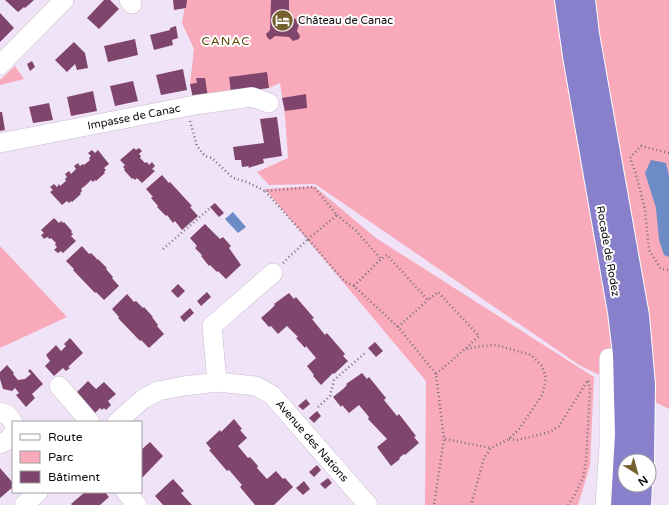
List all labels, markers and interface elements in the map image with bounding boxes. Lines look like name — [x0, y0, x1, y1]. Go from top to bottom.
hotel icon: Château de Canac — [270, 7, 296, 33]
place label: Château de Canac — [298, 14, 393, 27]
district label: CANAC — [201, 34, 251, 48]
street label: Impasse de Canac — [86, 102, 182, 132]
street label: Rocade de Rodez — [594, 205, 622, 298]
street label: Avenue des Nations — [273, 397, 351, 485]
legend — [12, 421, 142, 493]
text: Route — [48, 430, 83, 444]
text: Parc — [48, 450, 73, 464]
north arrow — [617, 453, 657, 493]
text: Bâtiment — [48, 470, 100, 484]
text: N — [635, 473, 650, 488]

